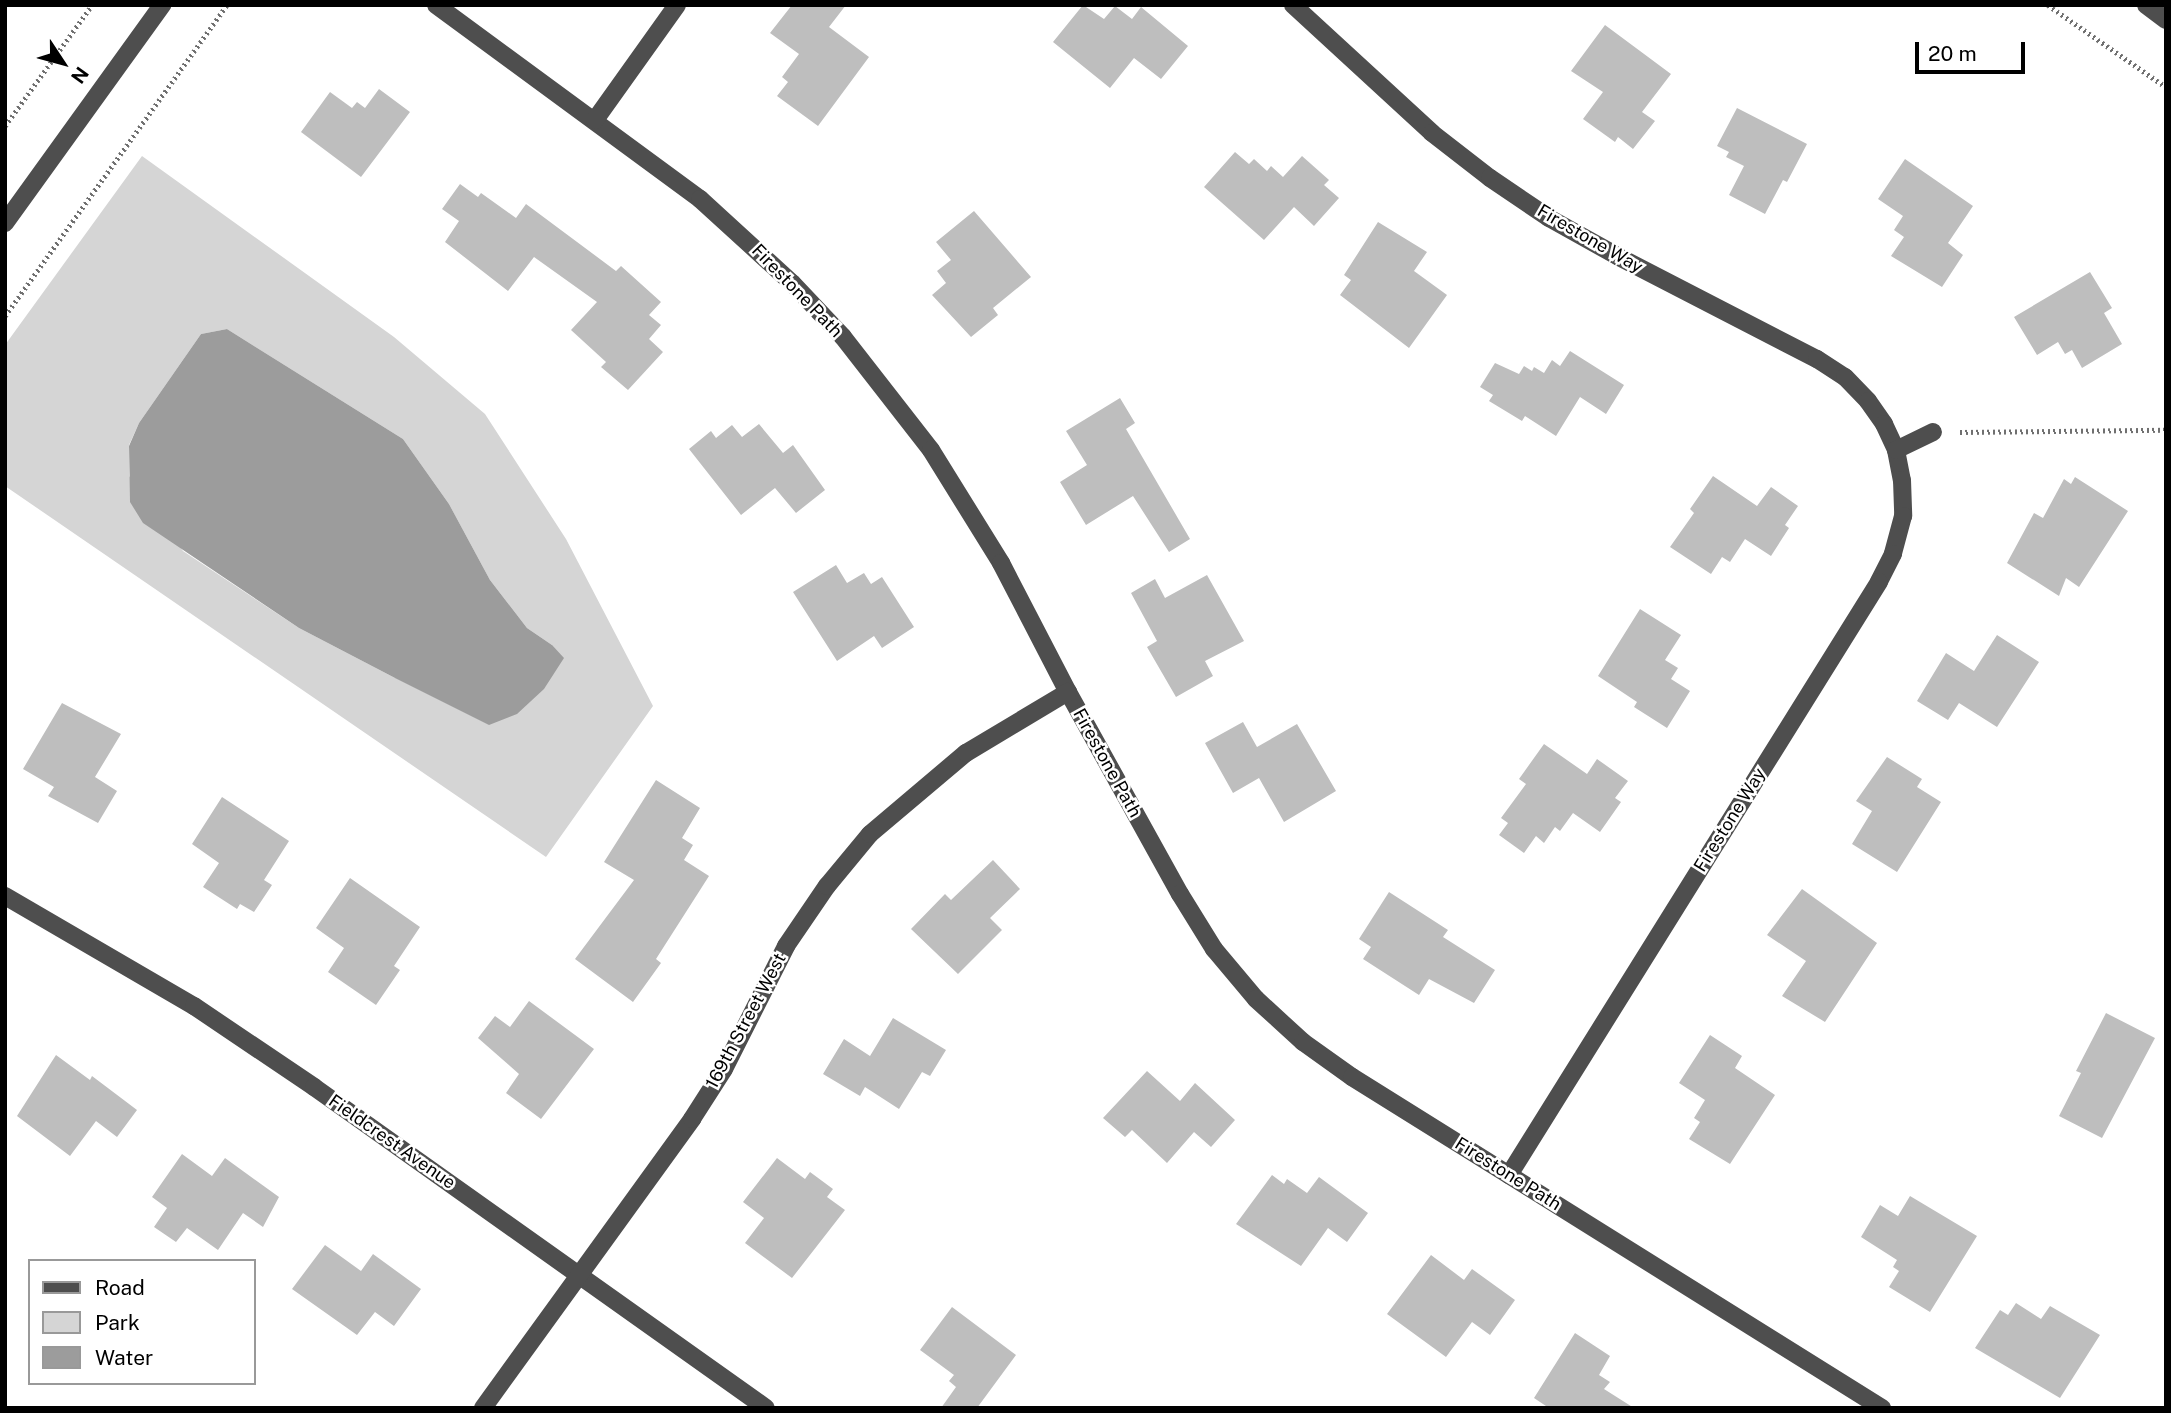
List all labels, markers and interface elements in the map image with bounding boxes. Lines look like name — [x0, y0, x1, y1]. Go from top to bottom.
north arrow — [28, 28, 98, 98]
scale bar — [1919, 28, 2029, 72]
text: 20 m — [1928, 41, 1977, 66]
text: N — [67, 63, 93, 88]
street label: Firestone Way — [1533, 200, 1647, 278]
street label: Firestone Path — [747, 240, 847, 342]
street label: Firestone Path — [1068, 705, 1146, 821]
street label: Firestone Way — [1689, 764, 1771, 876]
street label: 169th Street West — [701, 949, 791, 1093]
street label: Fieldcrest Avenue — [324, 1090, 460, 1194]
street label: Firestone Path — [1451, 1133, 1565, 1215]
legend — [28, 1259, 256, 1385]
text: Road — [95, 1275, 145, 1300]
text: Park — [95, 1310, 140, 1335]
text: Water — [95, 1345, 153, 1370]

